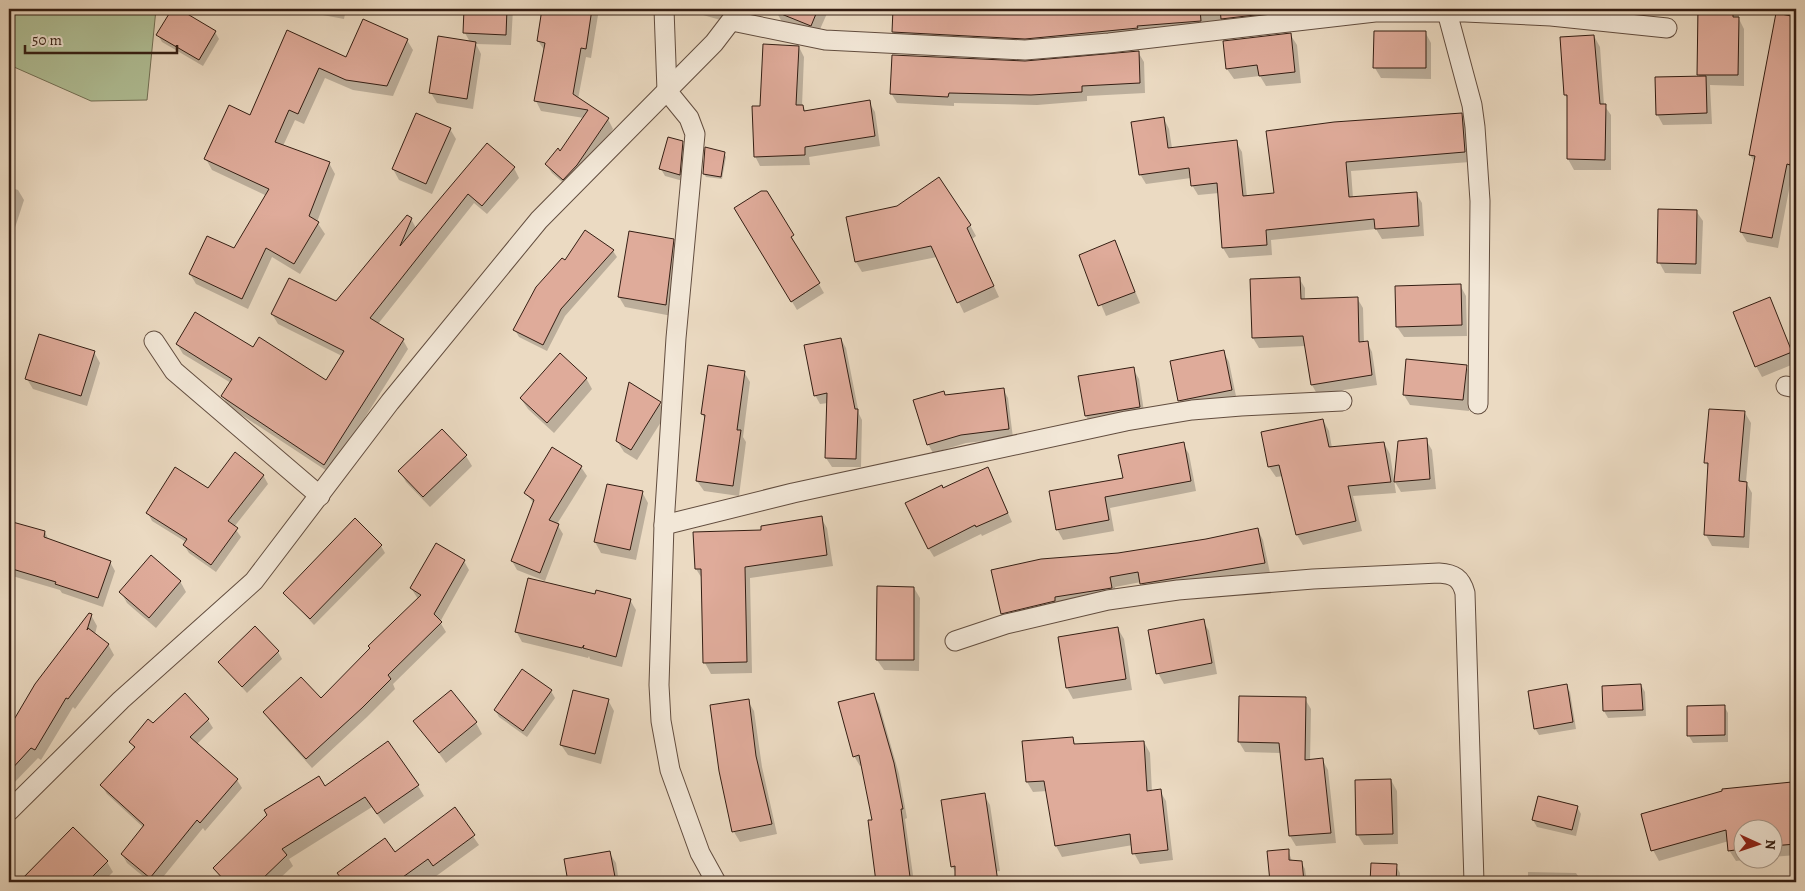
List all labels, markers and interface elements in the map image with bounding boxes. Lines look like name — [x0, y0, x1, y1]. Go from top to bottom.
scale bar — [25, 22, 178, 54]
text: 50 m — [32, 30, 62, 50]
north arrow — [1732, 818, 1782, 868]
text: N — [1761, 839, 1780, 850]

